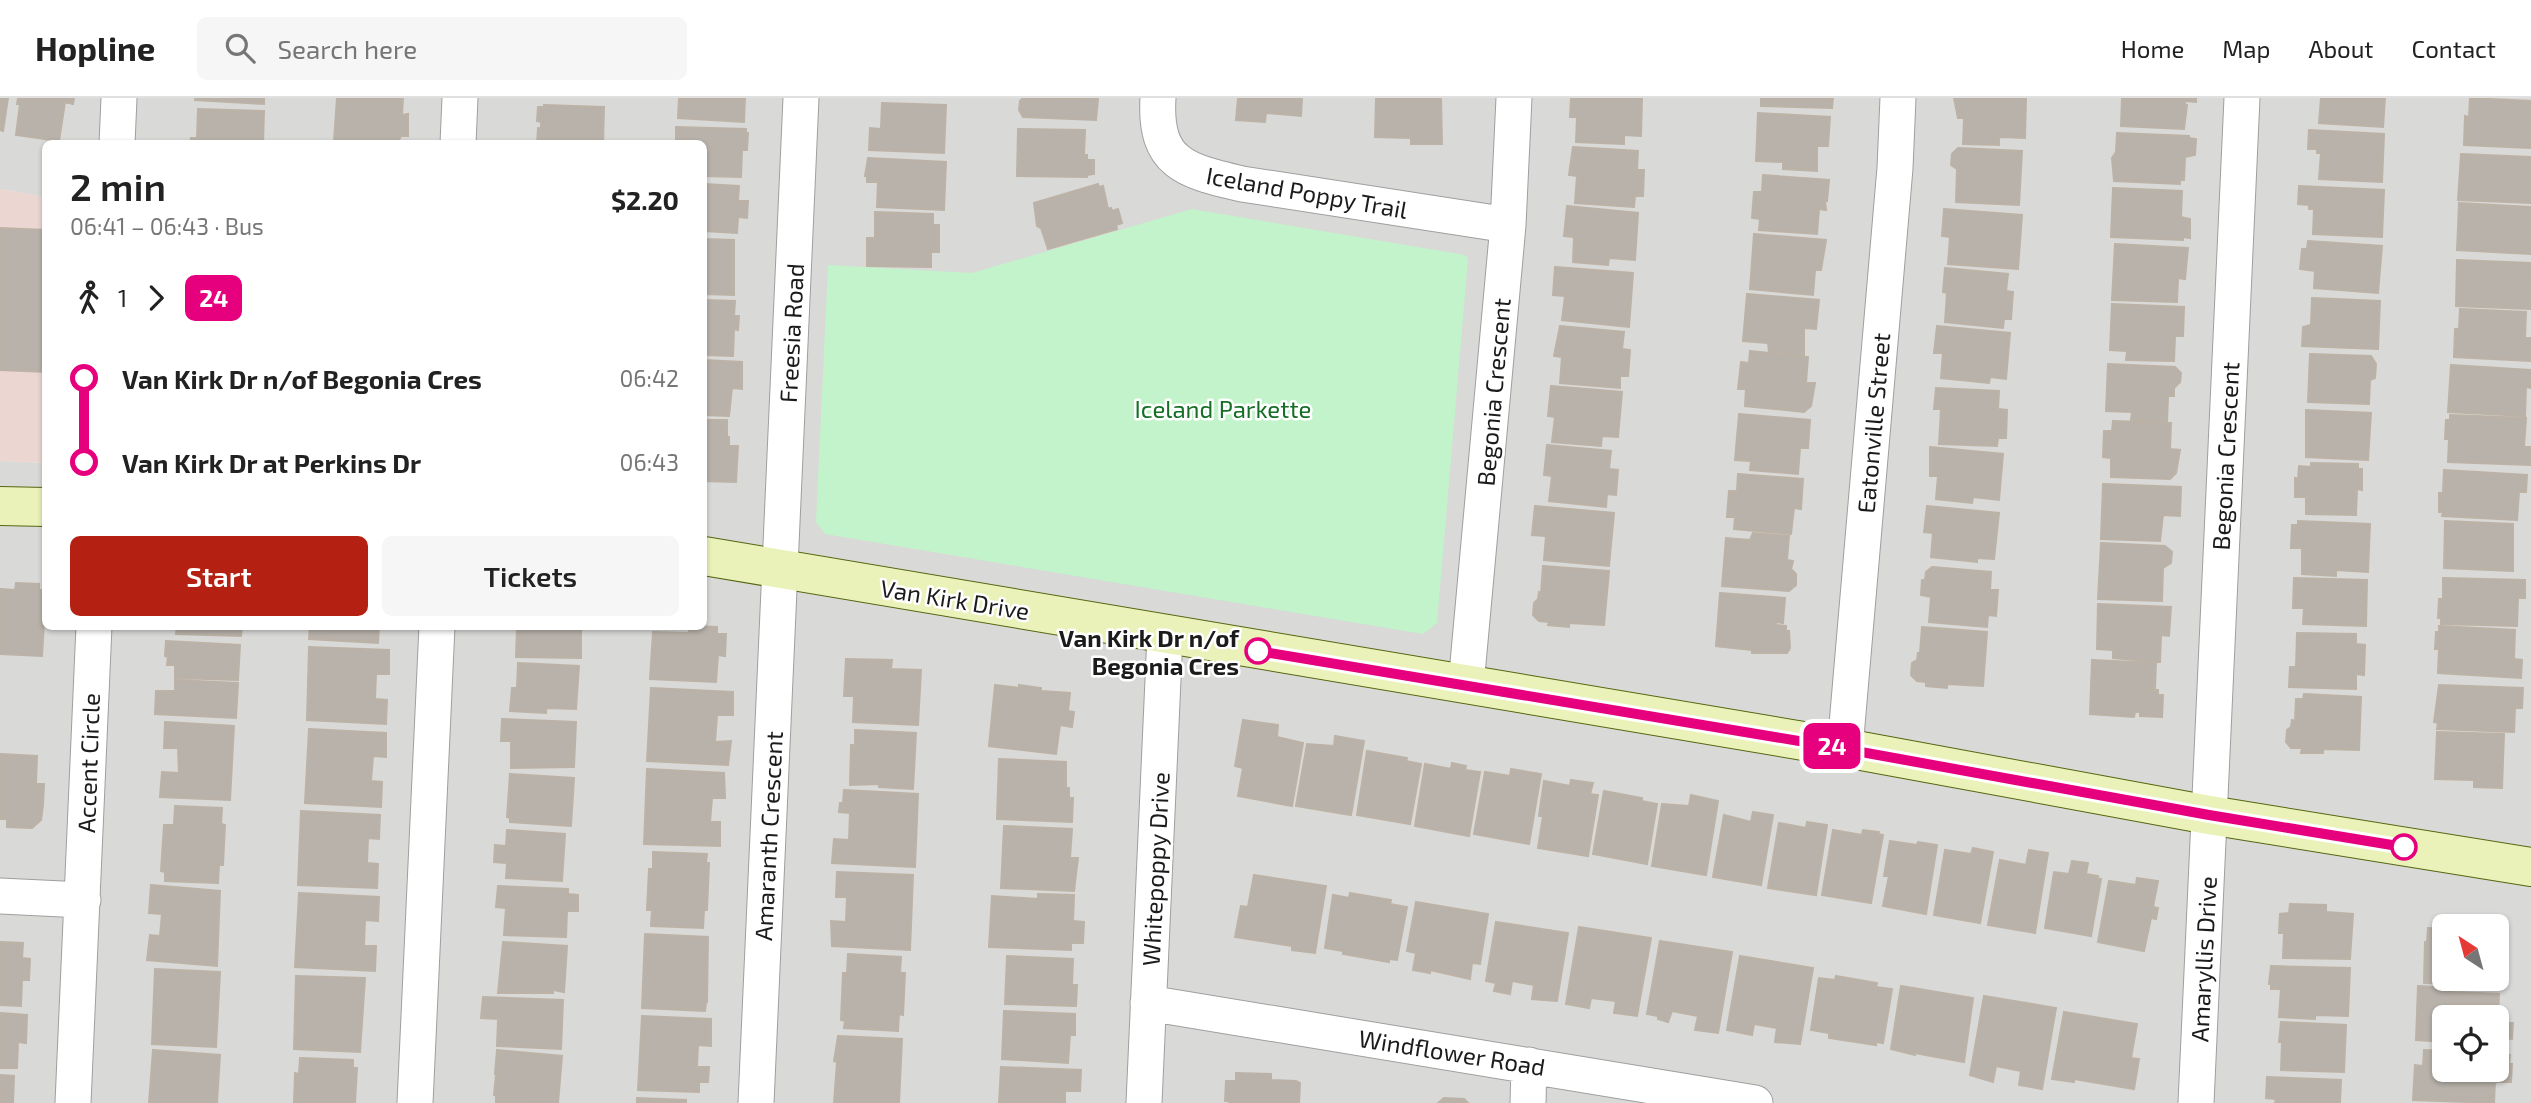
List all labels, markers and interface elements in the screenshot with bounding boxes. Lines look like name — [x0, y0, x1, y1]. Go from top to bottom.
search box — [197, 17, 687, 80]
text: Hopline — [35, 28, 155, 68]
icon: search — [221, 29, 259, 67]
text: Search here — [277, 33, 417, 64]
text: Home — [2121, 34, 2184, 63]
text: Map — [2222, 34, 2270, 63]
text: About — [2308, 34, 2374, 63]
text: Contact — [2412, 34, 2496, 63]
street label: Iceland Poppy Trail — [1204, 160, 1410, 224]
text: 2 min — [70, 163, 166, 209]
text: $2.20 — [611, 184, 679, 215]
text: 06:41 – 06:43 · Bus — [70, 212, 264, 240]
street label: Freesia Road — [773, 263, 809, 403]
icon: walk — [70, 279, 108, 317]
icon: forward — [137, 279, 175, 317]
text: 24 — [199, 283, 228, 312]
text: 1 — [118, 284, 127, 312]
street label: Begonia Crescent — [1470, 297, 1516, 487]
street label: Eatonville Street — [1851, 331, 1895, 515]
street label: Begonia Crescent — [2206, 361, 2244, 551]
text: Van Kirk Dr n/of Begonia Cres — [122, 363, 482, 394]
text: 06:42 — [619, 364, 679, 392]
park label: Iceland Parkette — [1135, 394, 1311, 423]
text: Van Kirk Dr at Perkins Dr — [122, 447, 421, 478]
text: 06:43 — [620, 448, 679, 476]
button: Start — [70, 536, 368, 616]
button: Tickets — [382, 536, 679, 616]
street label: Van Kirk Drive — [878, 573, 1032, 625]
place label: Van Kirk Dr n/of Begonia Cres — [1059, 623, 1240, 680]
marker: Van Kirk Dr n/of Begonia Cres — [1245, 638, 1271, 664]
street label: Accent Circle — [71, 693, 105, 833]
line badge: 24 — [1800, 723, 1864, 769]
street label: Amaranth Crescent — [748, 730, 788, 942]
text: 24 — [1817, 731, 1847, 760]
street label: Whitepoppy Drive — [1135, 771, 1175, 967]
unlabelled marker — [2391, 834, 2417, 860]
street label: Amaryllis Drive — [2184, 875, 2222, 1043]
north arrow — [2432, 914, 2510, 990]
map controls — [2432, 914, 2509, 1082]
button: locate — [2432, 1005, 2509, 1082]
street label: Windflower Road — [1357, 1023, 1547, 1081]

